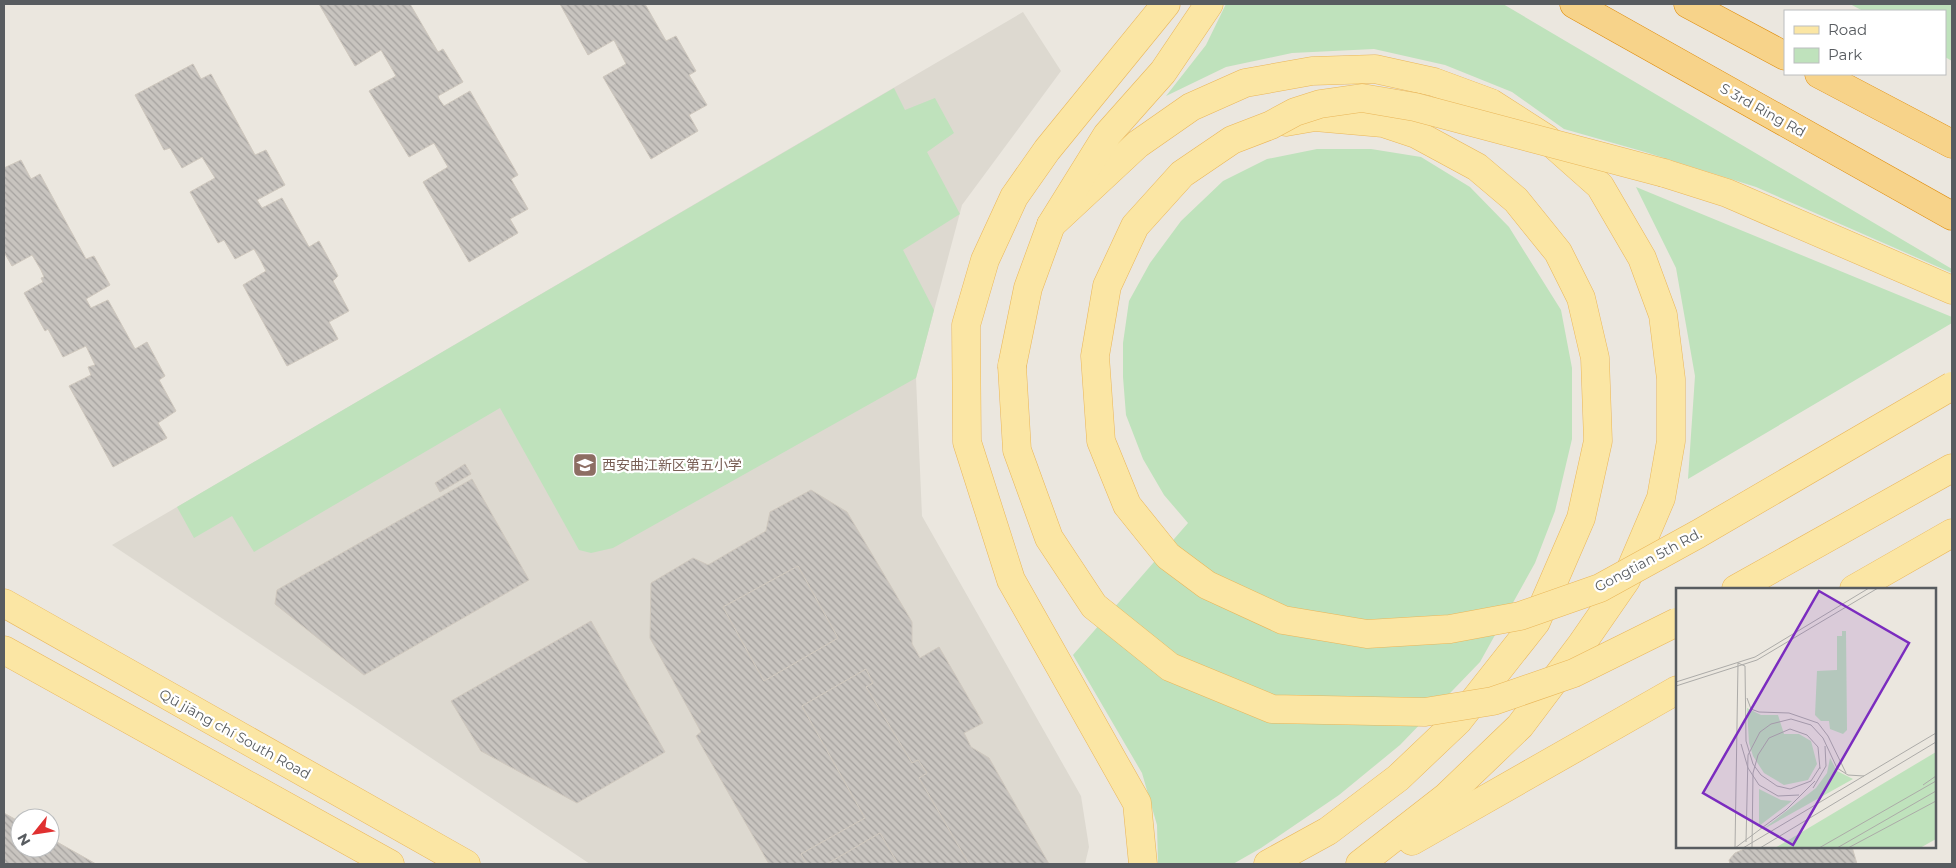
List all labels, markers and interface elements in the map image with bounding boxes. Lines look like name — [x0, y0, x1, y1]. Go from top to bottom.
legend — [1784, 10, 1946, 75]
text: Road — [1828, 20, 1867, 39]
text: Park — [1828, 45, 1862, 64]
street label: S 3rd Ring Rd — [1717, 79, 1809, 141]
school or university icon: 西安曲江新区第五小学 — [572, 452, 598, 478]
place label: 西安曲江新区第五小学 — [602, 456, 742, 474]
street label: Gongtian 5th Rd. — [1591, 524, 1705, 596]
inset map — [1676, 588, 1936, 848]
street label: Qū jiāng chí South Road — [156, 685, 314, 783]
north arrow — [10, 808, 60, 858]
text: N — [13, 830, 34, 849]

